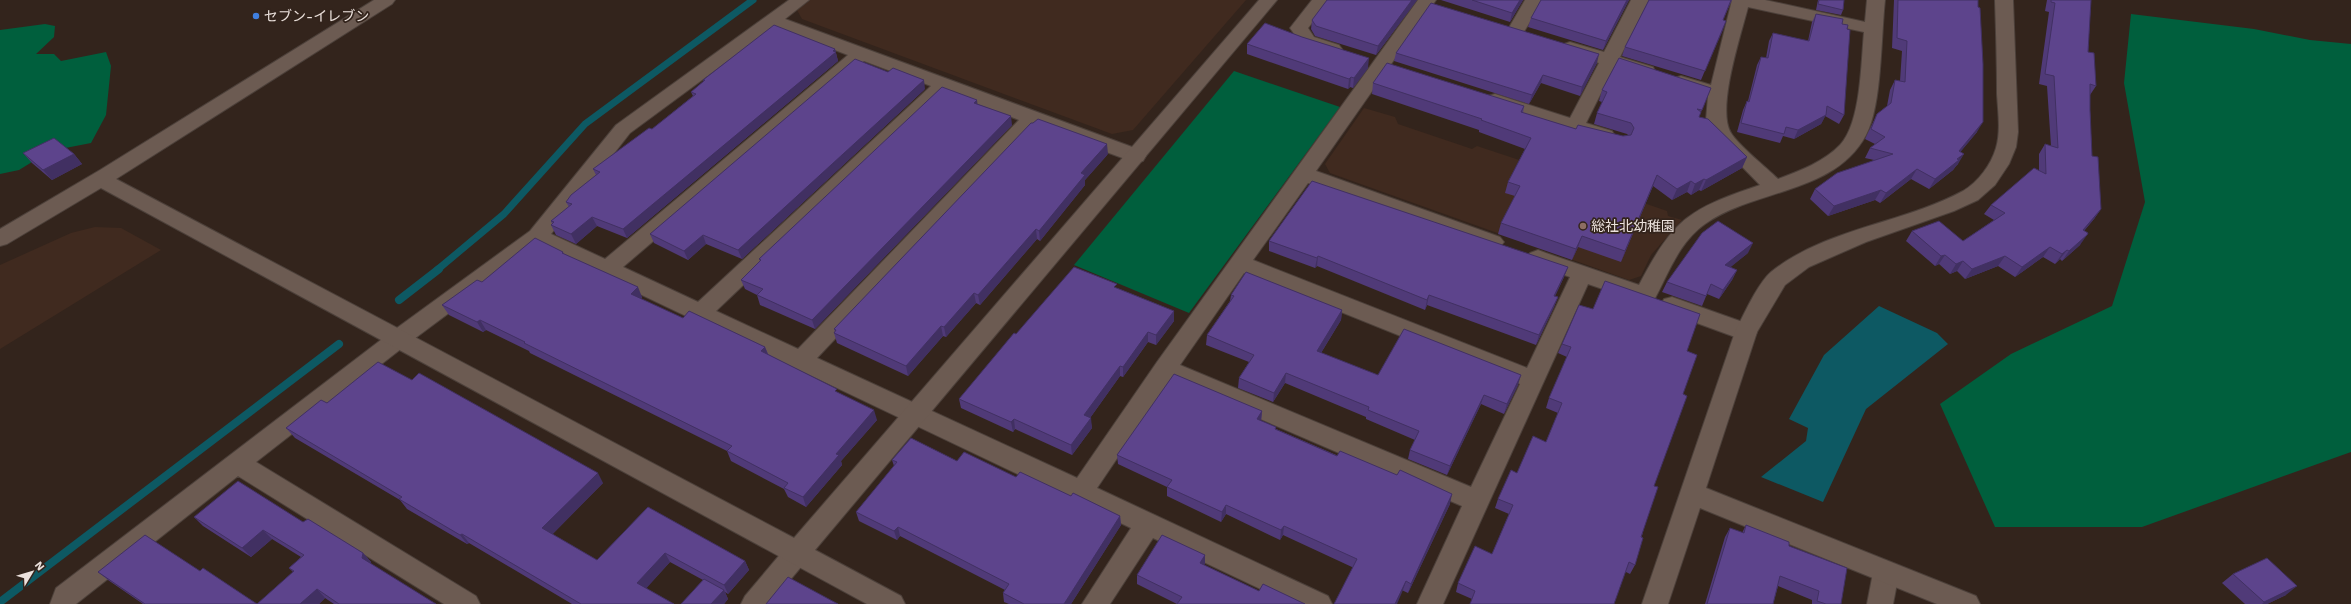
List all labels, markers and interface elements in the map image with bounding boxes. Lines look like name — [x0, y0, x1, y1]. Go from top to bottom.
place label: セブン-イレブン — [264, 8, 369, 24]
marker: セブン-イレブン — [251, 11, 261, 21]
place label: 総社北幼稚園 — [1591, 218, 1675, 234]
marker: 総社北幼稚園 — [1578, 221, 1588, 231]
north arrow — [12, 552, 52, 592]
text: N — [32, 559, 47, 573]

